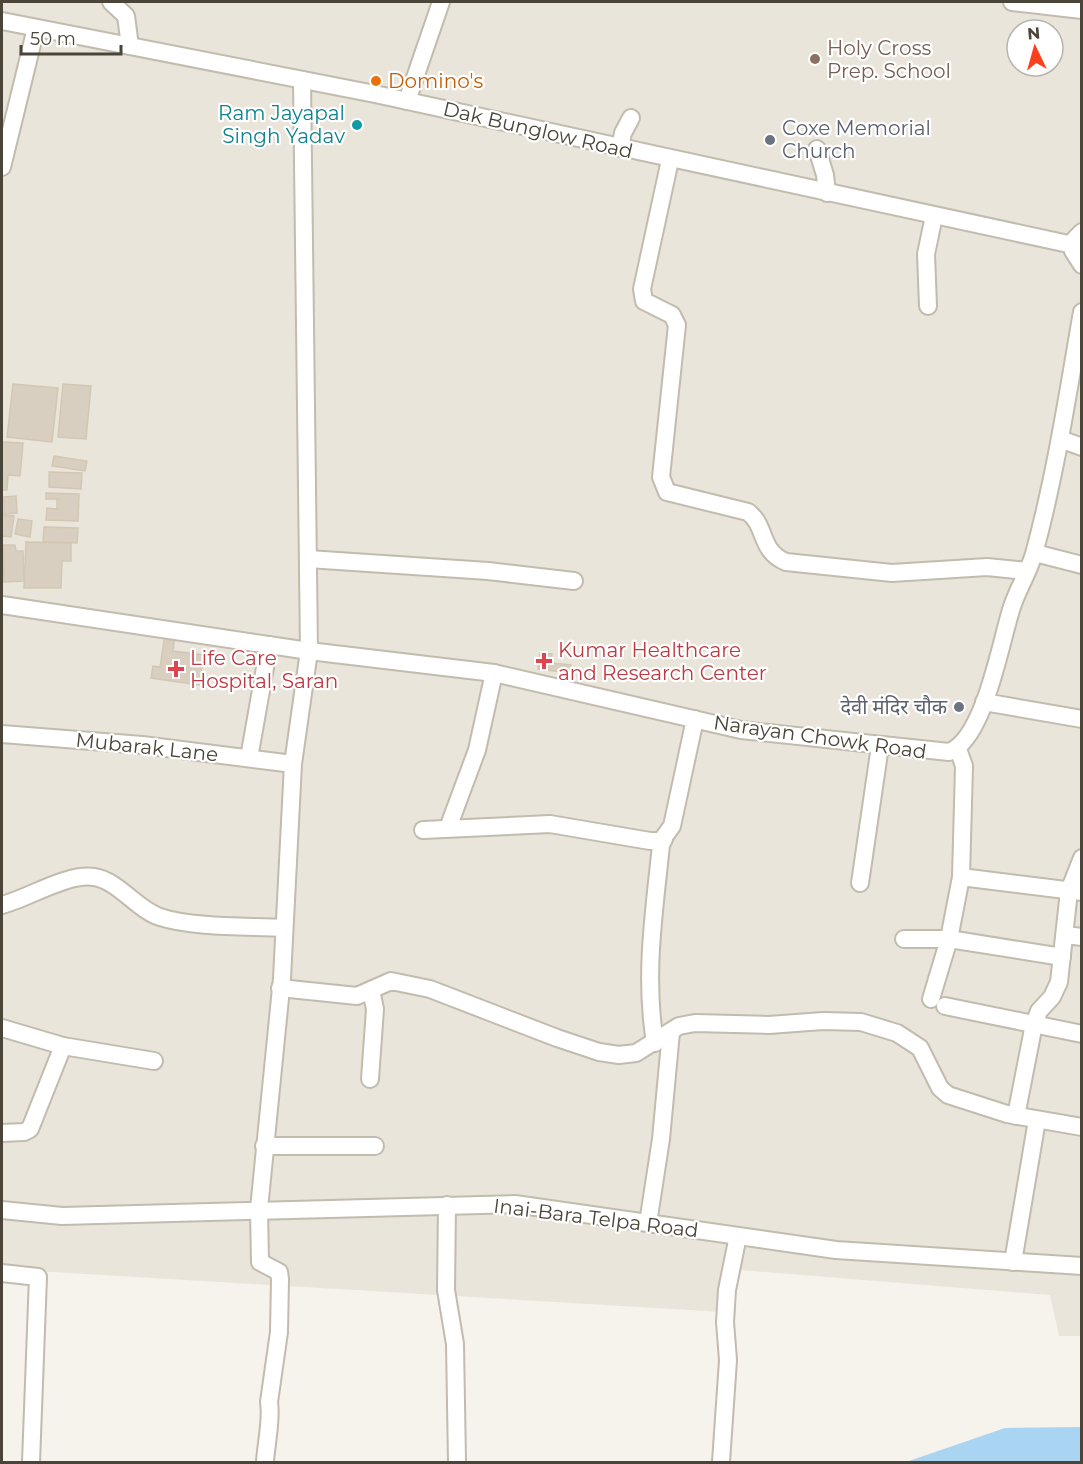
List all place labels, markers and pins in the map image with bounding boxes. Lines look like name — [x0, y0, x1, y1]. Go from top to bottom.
place label: Holy Cross Prep. School — [827, 36, 951, 83]
marker: Holy Cross Prep. School — [808, 52, 822, 66]
place label: Domino's — [388, 69, 483, 93]
marker: Domino's — [369, 74, 383, 88]
place label: Ram Jayapal Singh Yadav — [218, 101, 345, 148]
place label: Coxe Memorial Church — [782, 116, 931, 163]
marker: Ram Jayapal Singh Yadav — [350, 118, 364, 132]
marker: Coxe Memorial Church — [763, 133, 777, 147]
place label: Kumar Healthcare and Research Center — [558, 638, 767, 685]
place label: Life Care Hospital, Saran — [190, 646, 338, 693]
marker: Kumar Healthcare and Research Center — [535, 652, 553, 670]
marker: Life Care Hospital, Saran — [167, 660, 185, 678]
place label: देवी मंदिर चौक — [840, 695, 948, 719]
marker: देवी मंदिर चौक — [952, 700, 966, 714]

